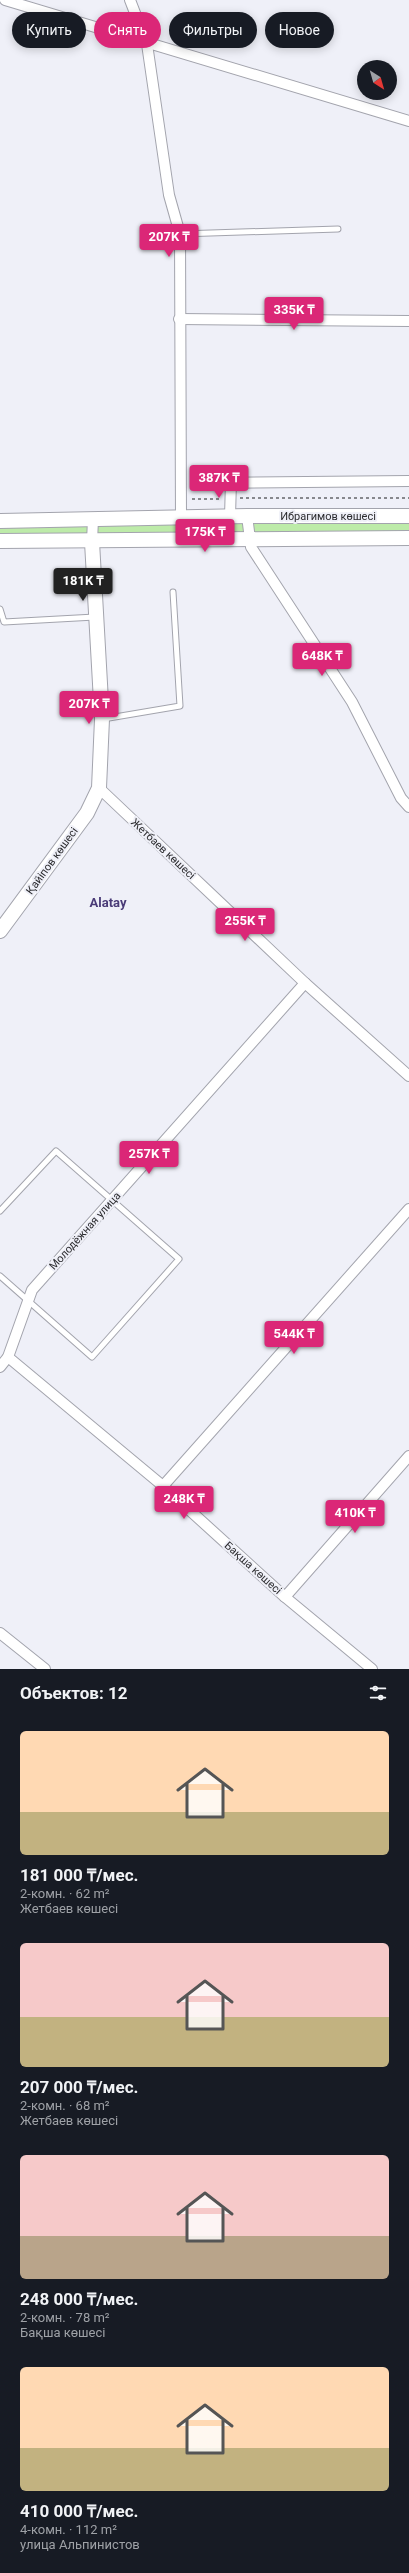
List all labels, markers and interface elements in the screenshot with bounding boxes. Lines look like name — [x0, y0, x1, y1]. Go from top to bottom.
chip: Купить — [12, 12, 86, 48]
chip: Снять — [94, 12, 161, 48]
chip: Фильтры — [169, 12, 257, 48]
chip: Новое — [265, 12, 334, 48]
north arrow — [357, 60, 397, 100]
map controls — [357, 60, 397, 100]
pin: 207K ₸ — [136, 224, 202, 258]
text: 207K ₸ — [149, 229, 189, 244]
pin: 335K ₸ — [261, 297, 327, 331]
text: 335K ₸ — [274, 302, 314, 317]
pin: 387K ₸ — [186, 465, 252, 499]
text: 387K ₸ — [199, 470, 239, 485]
street label: Ибрагимов көшесі — [280, 510, 376, 523]
pin: 175K ₸ — [172, 519, 238, 553]
text: 175K ₸ — [185, 524, 225, 539]
pin: 181K ₸ — [50, 568, 116, 602]
text: 181K ₸ — [63, 573, 103, 588]
pin: 648K ₸ — [289, 643, 355, 677]
text: 648K ₸ — [302, 648, 342, 663]
pin: 207K ₸ — [56, 691, 122, 725]
text: 207K ₸ — [69, 696, 109, 711]
street label: Жетбаев көшесі — [128, 816, 198, 882]
street label: Қайіпов көшесі — [23, 825, 81, 897]
district label: Alatay — [90, 895, 127, 910]
pin: 255K ₸ — [212, 908, 278, 942]
text: 255K ₸ — [225, 913, 265, 928]
pin: 257K ₸ — [116, 1141, 182, 1175]
text: 257K ₸ — [129, 1146, 169, 1161]
street label: Молодёжная улица — [47, 1189, 123, 1273]
pin: 544K ₸ — [261, 1321, 327, 1355]
text: 544K ₸ — [274, 1326, 314, 1341]
pin: 248K ₸ — [151, 1486, 217, 1520]
text: 248K ₸ — [164, 1491, 204, 1506]
pin: 410K ₸ — [322, 1500, 388, 1534]
text: 410K ₸ — [335, 1505, 375, 1520]
street label: Бақша көшесі — [222, 1539, 284, 1597]
icon: filters — [367, 1682, 389, 1704]
text: Объектов: 12 — [20, 1683, 127, 1703]
icon: home — [169, 1757, 241, 1829]
text: 181 000 ₸/мес. — [20, 1865, 138, 1885]
text: 2-комн. · 62 m² — [20, 1886, 110, 1901]
text: Жетбаев көшесі — [20, 1901, 118, 1916]
icon: home — [169, 1969, 241, 2041]
text: 207 000 ₸/мес. — [20, 2077, 138, 2097]
text: 2-комн. · 68 m² — [20, 2098, 110, 2113]
text: Жетбаев көшесі — [20, 2113, 118, 2128]
icon: home — [169, 2181, 241, 2253]
text: 248 000 ₸/мес. — [20, 2289, 138, 2309]
text: 2-комн. · 78 m² — [20, 2310, 110, 2325]
text: Бақша көшесі — [20, 2325, 105, 2340]
icon: home — [169, 2393, 241, 2465]
text: 410 000 ₸/мес. — [20, 2501, 138, 2521]
text: 4-комн. · 112 m² — [20, 2522, 117, 2537]
text: улица Альпинистов — [20, 2537, 140, 2552]

